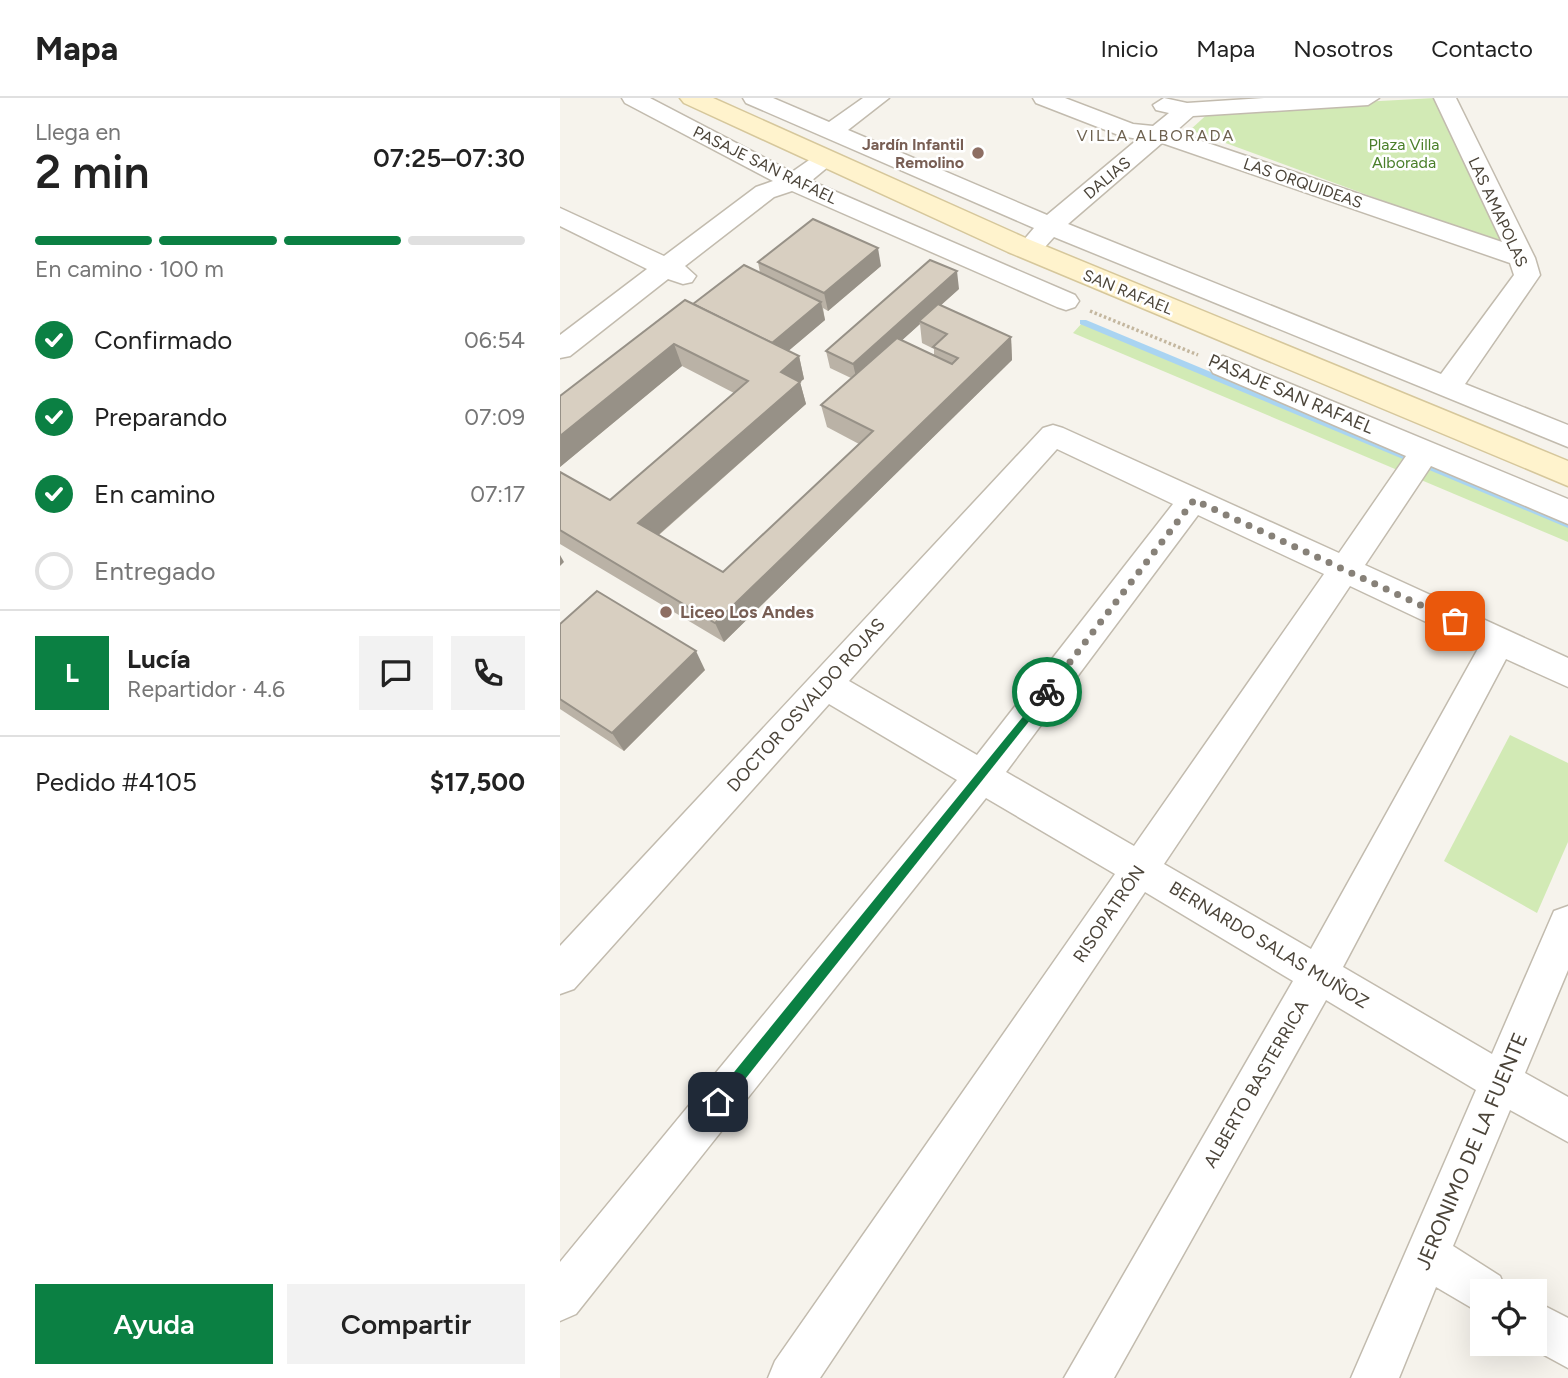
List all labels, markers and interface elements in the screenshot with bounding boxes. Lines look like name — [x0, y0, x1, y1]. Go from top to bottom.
text: Mapa — [35, 29, 118, 68]
text: Inicio — [1100, 34, 1158, 63]
text: Mapa — [1196, 34, 1255, 63]
text: Nosotros — [1293, 34, 1393, 63]
text: Contacto — [1431, 34, 1533, 63]
text: Llega en — [35, 118, 121, 146]
street label: PASAJE SAN RAFAEL — [690, 122, 841, 208]
district label: VILLA ALBORADA — [1077, 126, 1235, 145]
place label: Jardín Infantil Remolino — [862, 135, 964, 172]
park label: Plaza Villa Alborada — [1369, 135, 1439, 172]
text: 07:25–07:30 — [373, 142, 525, 174]
text: 2 min — [35, 144, 150, 200]
marker: Jardín Infantil Remolino — [970, 145, 986, 161]
street label: DALIAS — [1080, 153, 1134, 203]
street label: LAS ORQUIDEAS — [1241, 154, 1365, 212]
street label: LAS AMAPOLAS — [1464, 154, 1532, 270]
text: En camino · 100 m — [35, 255, 224, 283]
street label: SAN RAFAEL — [1080, 265, 1176, 319]
icon: check — [35, 321, 73, 359]
text: Confirmado — [94, 324, 232, 356]
text: 06:54 — [464, 326, 525, 354]
street label: PASAJE SAN RAFAEL — [1205, 349, 1377, 439]
icon: check — [35, 398, 73, 436]
text: Preparando — [94, 401, 227, 433]
text: 07:09 — [464, 403, 525, 431]
icon: check — [35, 475, 73, 513]
text: En camino — [94, 478, 215, 510]
text: 07:17 — [470, 480, 525, 508]
text: Entregado — [94, 555, 216, 587]
pin — [1425, 591, 1485, 651]
place label: Liceo Los Andes — [680, 601, 814, 623]
icon: bag — [1436, 602, 1474, 640]
marker: Liceo Los Andes — [658, 604, 674, 620]
street label: DOCTOR OSVALDO ROJAS — [722, 614, 890, 796]
button: chat — [359, 636, 433, 710]
button: phone — [451, 636, 525, 710]
text: Lucía — [127, 643, 191, 675]
text: L — [65, 657, 79, 689]
courier — [1012, 657, 1082, 727]
icon: bike — [1028, 673, 1066, 711]
text: Repartidor · 4.6 — [127, 675, 285, 703]
text: Pedido #4105 — [35, 766, 197, 798]
text: $17,500 — [430, 766, 525, 798]
street label: RISOPATRÓN — [1068, 861, 1150, 967]
street label: BERNARDO SALAS MUÑOZ — [1165, 877, 1373, 1013]
street label: ALBERTO BASTERRICA — [1199, 996, 1313, 1172]
street label: JERONIMO DE LA FUENTE — [1410, 1029, 1532, 1273]
pin — [688, 1072, 748, 1132]
icon: home — [699, 1083, 737, 1121]
map controls — [1470, 1279, 1547, 1356]
button: locate — [1470, 1279, 1547, 1356]
button: Ayuda — [35, 1284, 273, 1364]
button: Compartir — [287, 1284, 525, 1364]

